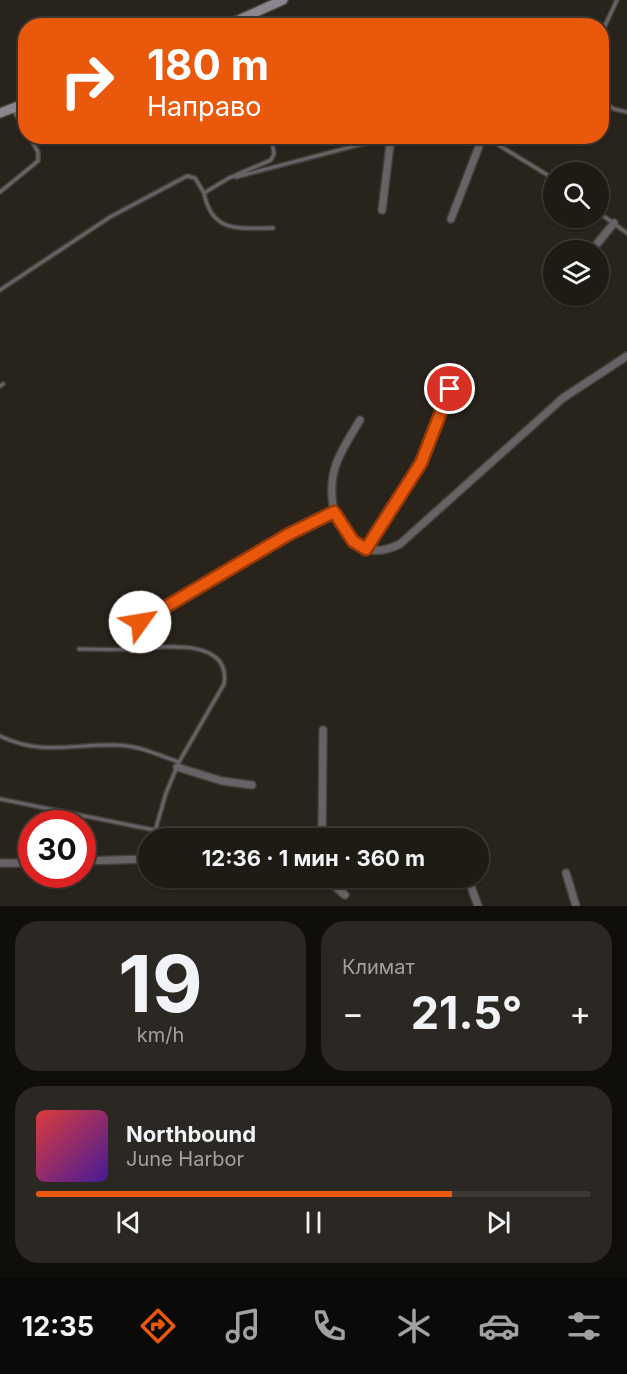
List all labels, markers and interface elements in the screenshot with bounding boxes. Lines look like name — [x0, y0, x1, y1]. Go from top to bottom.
text: 180 m — [147, 39, 269, 90]
icon: right — [48, 42, 126, 120]
text: Направо — [147, 90, 262, 123]
map controls — [543, 162, 609, 306]
button: search — [543, 162, 609, 228]
button: layers — [543, 240, 609, 306]
pin — [424, 363, 475, 414]
icon: arrive — [433, 372, 466, 405]
position arrow — [108, 590, 172, 654]
speed limit sign: 30 — [18, 810, 96, 888]
text: 12:36 · 1 мин · 360 m — [202, 845, 425, 871]
text: 19 — [118, 936, 203, 1031]
text: Климат — [342, 955, 415, 979]
text: 21.5° — [411, 985, 522, 1040]
text: − — [342, 993, 364, 1033]
text: + — [569, 993, 591, 1033]
text: km/h — [137, 1023, 184, 1047]
text: Northbound — [126, 1121, 256, 1147]
text: June Harbor — [126, 1147, 244, 1171]
icon: previous — [112, 1206, 145, 1239]
icon: pause — [297, 1206, 330, 1239]
icon: next — [482, 1206, 515, 1239]
icon: directions — [137, 1305, 179, 1347]
icon: music — [222, 1305, 264, 1347]
icon: phone — [308, 1305, 350, 1347]
icon: climate — [393, 1305, 435, 1347]
icon: car — [478, 1305, 520, 1347]
icon: filters — [563, 1305, 605, 1347]
text: 12:35 — [22, 1310, 94, 1343]

